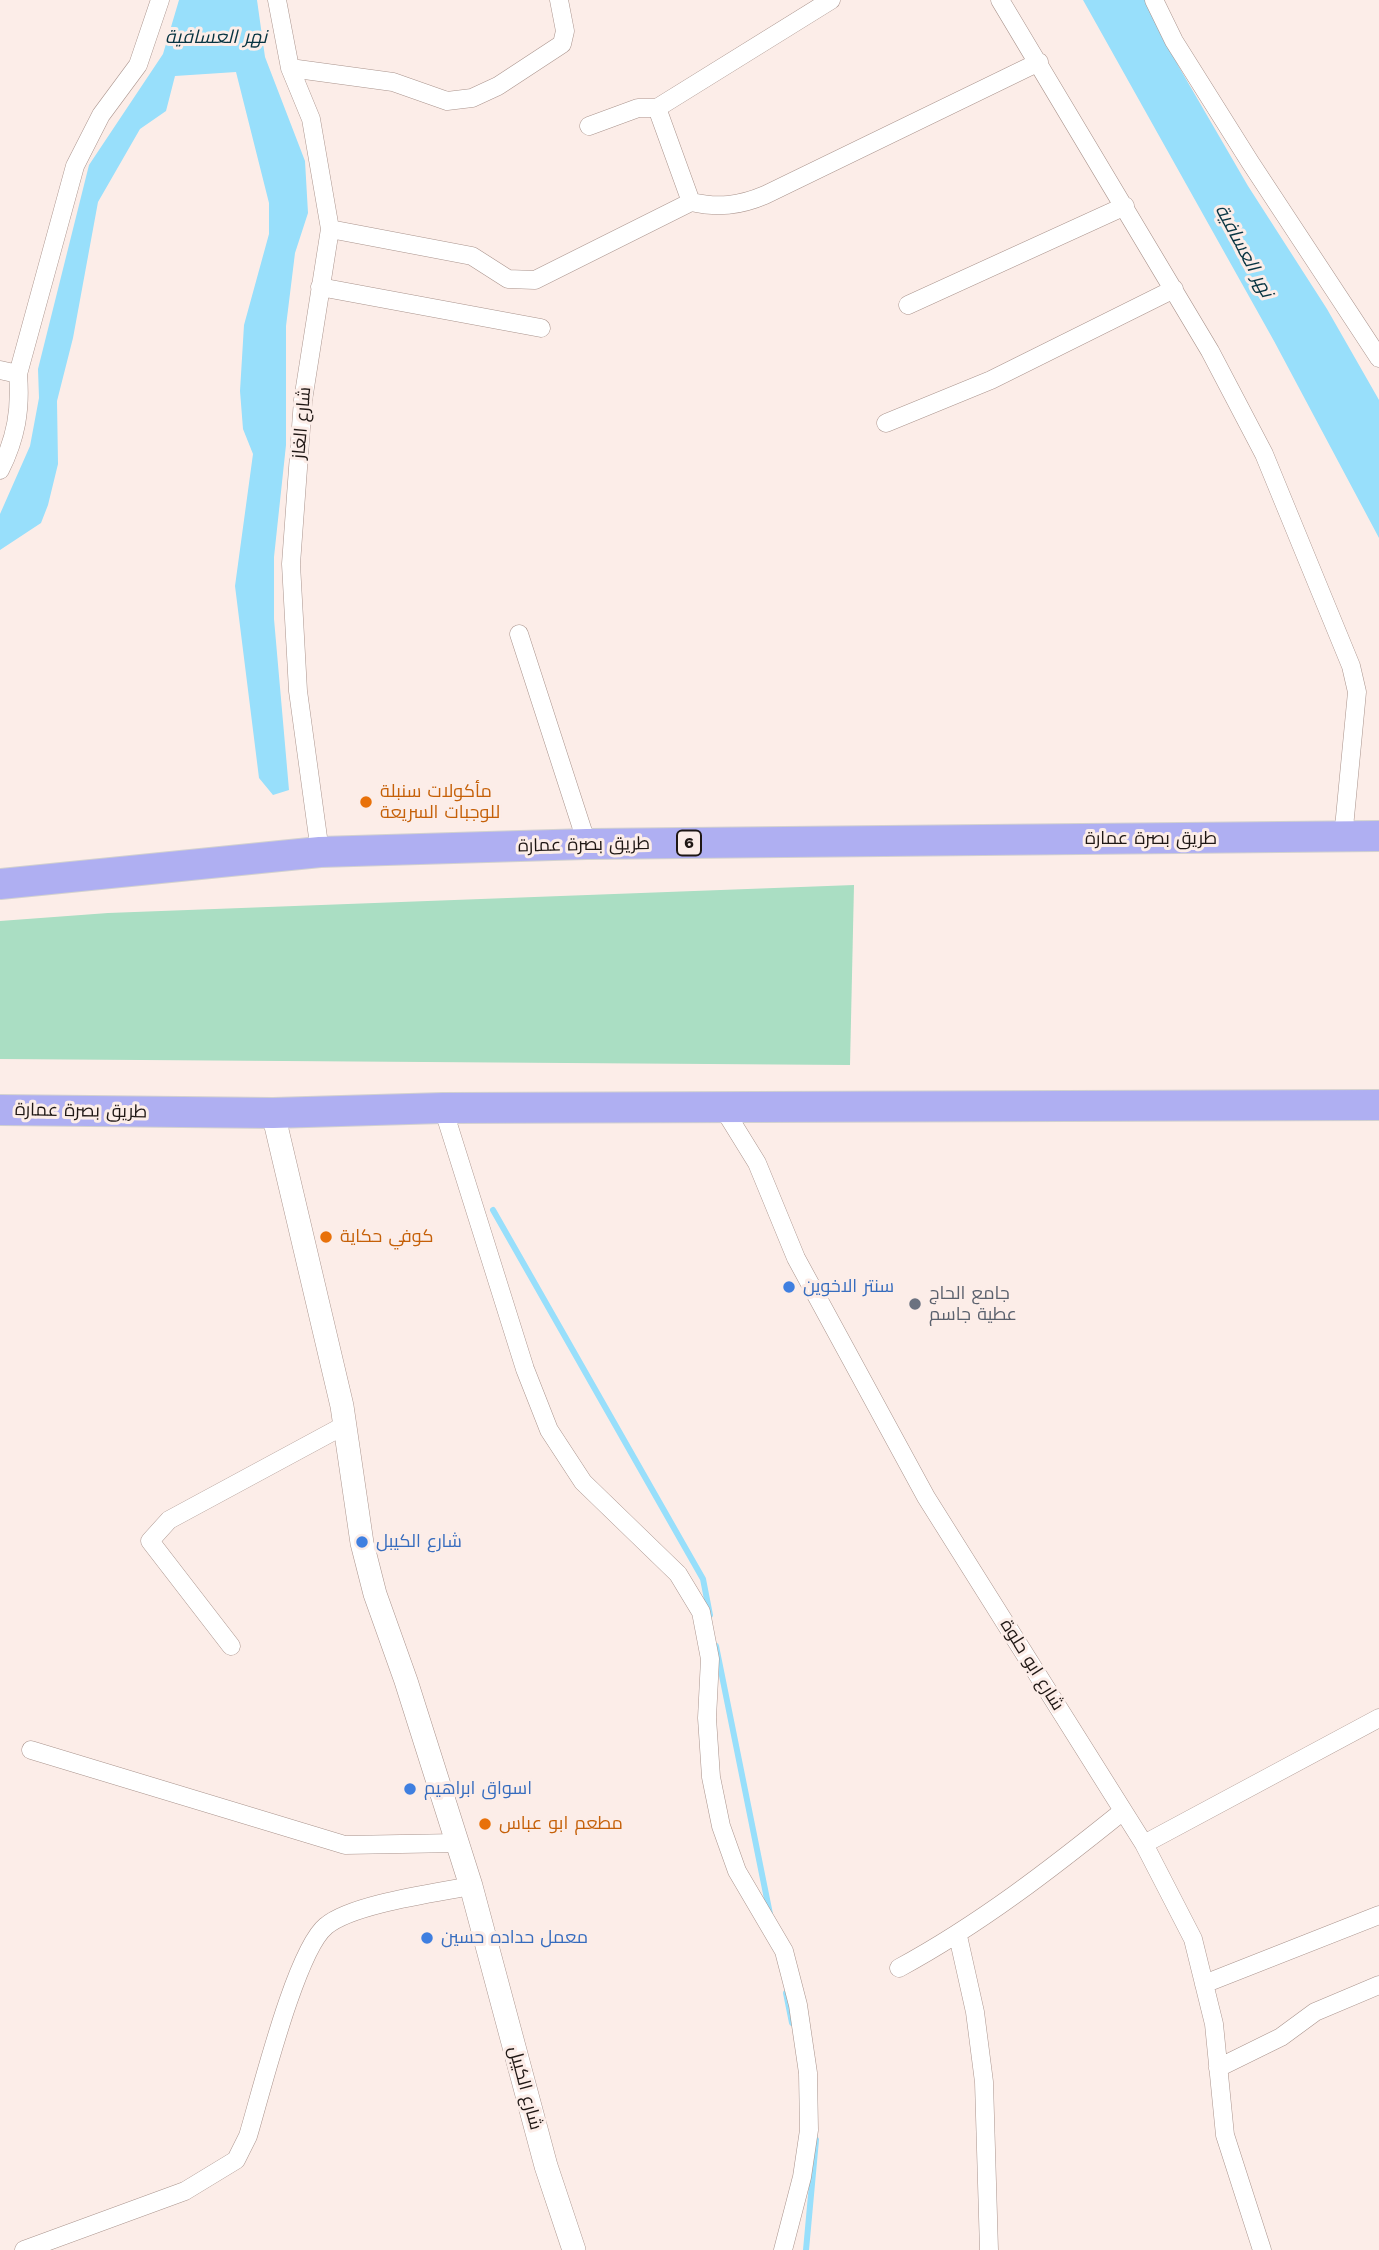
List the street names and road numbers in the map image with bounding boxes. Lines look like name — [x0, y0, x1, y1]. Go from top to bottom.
street label: شارع الغاز — [288, 386, 316, 460]
street label: طريق بصرة عمارة — [1085, 828, 1217, 850]
road number: 6 — [677, 830, 701, 856]
street label: طريق بصرة عمارة — [518, 833, 650, 857]
street label: طريق بصرة عمارة — [15, 1099, 147, 1123]
street label: شارع ابو حلوة — [995, 1615, 1069, 1715]
street label: شارع الكيبل — [503, 2044, 547, 2132]

